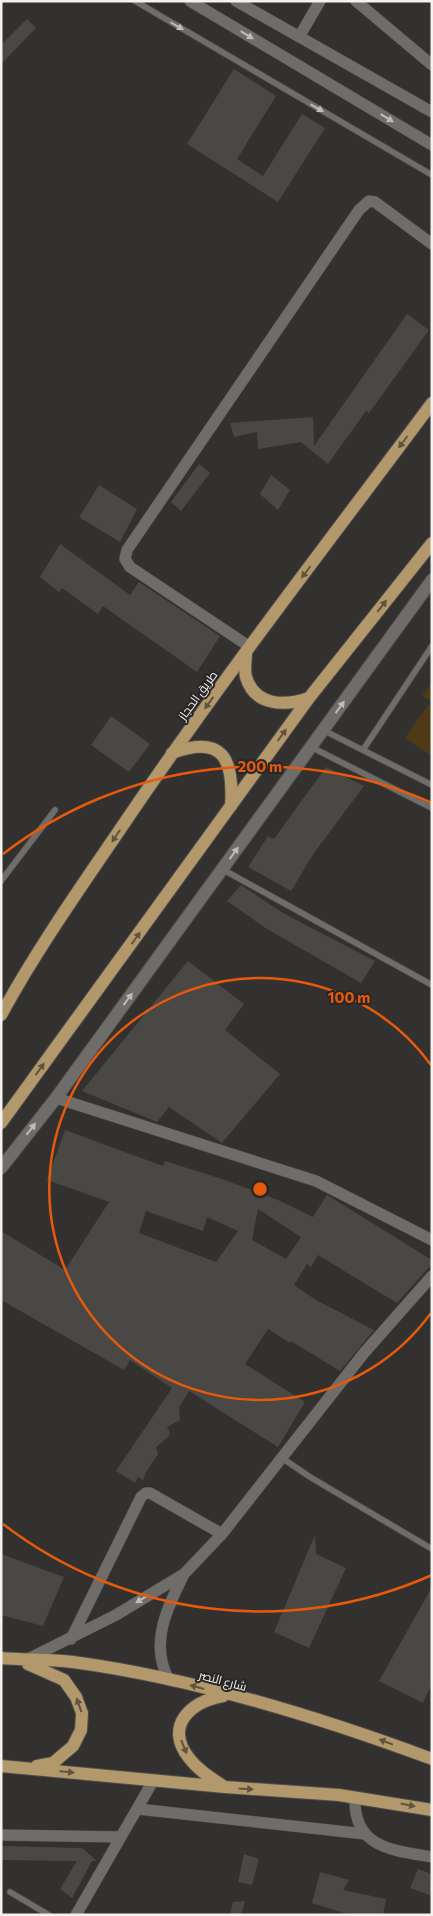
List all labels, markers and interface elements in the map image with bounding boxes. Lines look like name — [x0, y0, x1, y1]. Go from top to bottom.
one-way arrow — [171, 21, 184, 30]
one-way arrow — [241, 31, 254, 40]
one-way arrow — [311, 104, 324, 113]
one-way arrow — [379, 114, 394, 122]
one-way arrow — [397, 435, 408, 448]
one-way arrow — [301, 565, 311, 579]
one-way arrow — [376, 600, 387, 613]
street label: طريق الحجاز — [174, 668, 220, 724]
one-way arrow — [204, 696, 214, 710]
one-way arrow — [334, 701, 344, 714]
one-way arrow — [277, 729, 288, 742]
text: 200 m — [238, 757, 282, 775]
one-way arrow — [111, 829, 121, 843]
one-way arrow — [229, 846, 239, 860]
one-way arrow — [131, 931, 141, 944]
text: 100 m — [328, 988, 370, 1006]
one-way arrow — [123, 992, 133, 1006]
one-way arrow — [35, 1062, 45, 1076]
one-way arrow — [26, 1123, 37, 1136]
centre of rings — [251, 1180, 269, 1198]
one-way arrow — [135, 1594, 148, 1603]
street label: شارع النصر — [196, 1667, 249, 1695]
one-way arrow — [189, 1683, 204, 1691]
one-way arrow — [75, 1697, 83, 1712]
one-way arrow — [378, 1738, 393, 1746]
one-way arrow — [180, 1740, 188, 1755]
one-way arrow — [59, 1769, 75, 1777]
one-way arrow — [239, 1785, 255, 1793]
one-way arrow — [400, 1801, 416, 1809]

